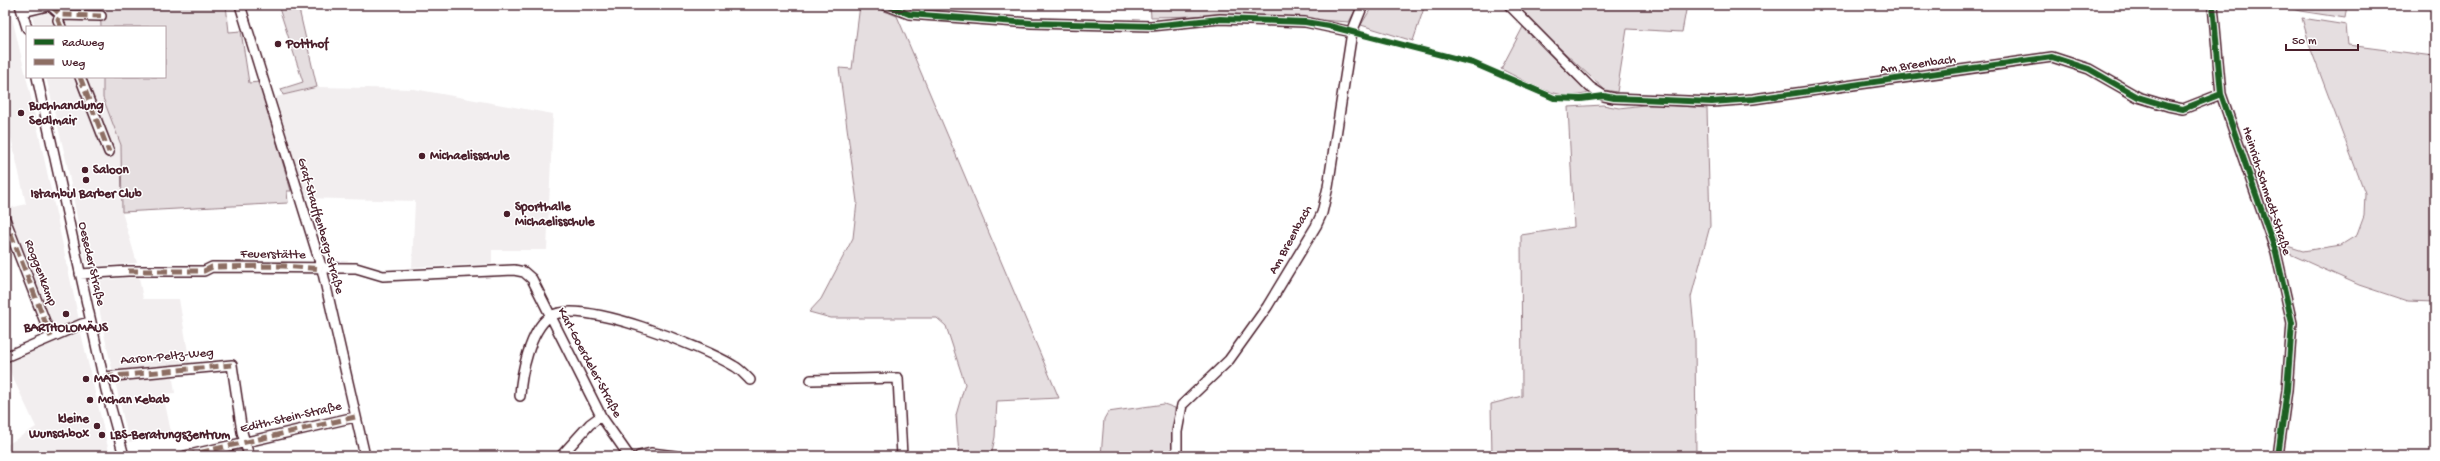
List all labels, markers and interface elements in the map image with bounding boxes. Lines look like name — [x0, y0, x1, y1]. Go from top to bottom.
legend — [26, 26, 166, 78]
scale bar — [2286, 26, 2358, 52]
text: 50 m — [2292, 35, 2317, 49]
place label: Potthof — [285, 36, 330, 52]
text: Radweg — [62, 37, 104, 51]
marker: Potthof — [273, 39, 283, 49]
street label: Am Breenbach — [1879, 52, 1957, 78]
text: Weg — [62, 57, 85, 71]
place label: Buchhandlung Sedlmair — [28, 99, 104, 129]
marker: Buchhandlung Sedlmair — [16, 108, 26, 118]
street label: Heinrich-Schmedt-Straße — [2238, 125, 2294, 257]
place label: Michaelisschule — [430, 149, 511, 164]
marker: Michaelisschule — [417, 151, 427, 161]
street label: Graf-Stauffenberg-Straße — [293, 156, 347, 296]
place label: Saloon — [93, 163, 130, 178]
marker: Saloon — [80, 165, 90, 175]
marker: Istambul Barber Club — [81, 175, 91, 185]
place label: Istambul Barber Club — [30, 187, 142, 202]
place label: Sporthalle Michaelisschule — [515, 200, 596, 230]
street label: Am Breenbach — [1266, 203, 1316, 277]
marker: Sporthalle Michaelisschule — [502, 209, 512, 219]
street label: Oeseder Straße — [74, 221, 108, 308]
street label: Roggenkamp — [20, 238, 60, 309]
street label: Feuerstätte — [239, 247, 306, 263]
street label: Karl-Goerdeler-Straße — [554, 305, 625, 421]
marker: BARTHOLOMÄUS — [61, 309, 71, 319]
place label: BARTHOLOMÄUS — [23, 320, 109, 336]
street label: Aaron-Peltz-Weg — [120, 345, 214, 369]
place label: MAD — [94, 372, 120, 387]
marker: MAD — [81, 374, 91, 384]
place label: Mchan Kebab — [98, 393, 170, 408]
marker: Mchan Kebab — [85, 395, 95, 405]
street label: Edith-Stein-Straße — [239, 399, 344, 437]
place label: kleine Wunschbox — [28, 412, 90, 442]
marker: kleine Wunschbox — [92, 421, 102, 431]
place label: LBS-Beratungszentrum — [110, 428, 231, 443]
marker: LBS-Beratungszentrum — [97, 430, 107, 440]

